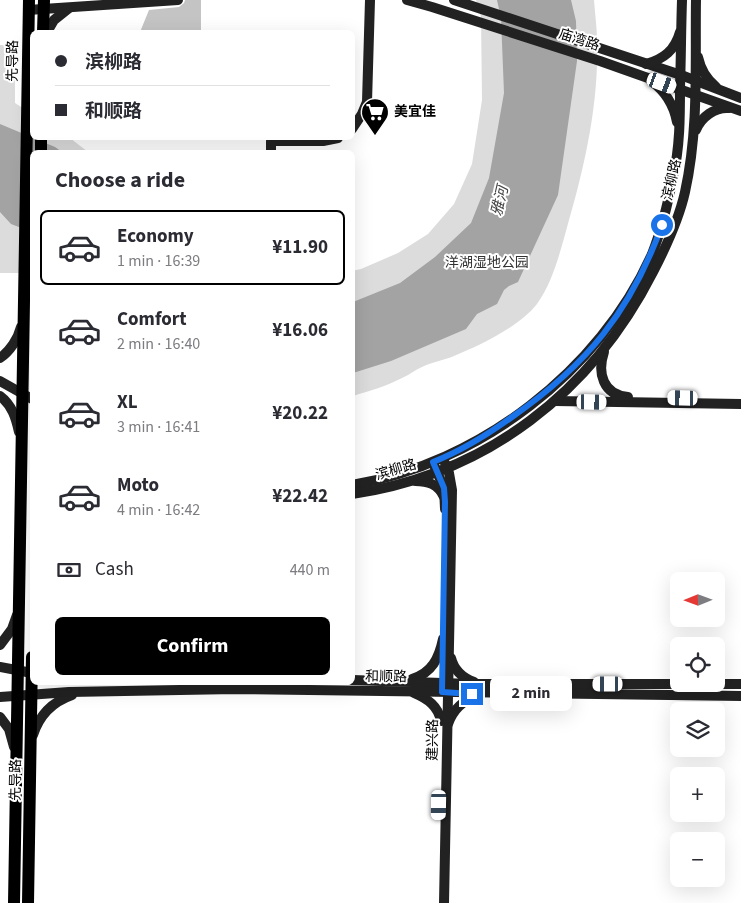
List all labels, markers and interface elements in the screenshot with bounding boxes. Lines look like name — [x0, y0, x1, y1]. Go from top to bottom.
street label: 庙湾路 — [556, 24, 602, 56]
street label: 先导路 — [3, 40, 23, 82]
text: 滨柳路 — [85, 49, 142, 76]
car — [645, 71, 678, 95]
supermarket icon: 美宜佳 — [360, 97, 390, 136]
text: 和顺路 — [85, 98, 142, 125]
place label: 美宜佳 — [394, 102, 436, 122]
street label: 滨柳路 — [658, 157, 686, 203]
text: Choose a ride — [55, 164, 185, 196]
water label: 雅河 — [486, 181, 514, 218]
route start — [651, 214, 673, 236]
text: Economy — [117, 223, 194, 250]
icon: car — [57, 225, 102, 270]
text: ¥11.90 — [272, 234, 328, 261]
text: 1 min · 16:39 — [117, 250, 200, 272]
park label: 洋湖湿地公园 — [445, 253, 529, 273]
text: Comfort — [117, 306, 187, 333]
icon: car — [57, 308, 102, 353]
text: ¥16.06 — [272, 317, 328, 344]
text: 2 min · 16:40 — [117, 333, 200, 355]
text: XL — [117, 389, 138, 416]
car — [667, 390, 698, 406]
icon: car — [57, 391, 102, 436]
car — [576, 394, 607, 410]
text: ¥20.22 — [272, 400, 328, 427]
text: 3 min · 16:41 — [117, 416, 200, 438]
street label: 滨柳路 — [373, 455, 419, 485]
text: Moto — [117, 472, 159, 499]
icon: car — [57, 474, 102, 519]
text: ¥22.42 — [272, 483, 328, 510]
text: 4 min · 16:42 — [117, 499, 200, 521]
icon: cash — [55, 556, 83, 584]
text: Cash — [95, 556, 134, 583]
text: 440 m — [290, 559, 330, 581]
north arrow — [670, 572, 725, 628]
map controls — [670, 572, 725, 887]
button: Confirm — [55, 617, 330, 675]
button: locate — [670, 637, 725, 692]
street label: 和顺路 — [365, 667, 407, 687]
callout: 2 min — [490, 676, 572, 712]
car — [593, 677, 623, 692]
text: 2 min — [512, 682, 550, 704]
route end — [461, 683, 483, 705]
button: layers — [670, 702, 725, 757]
street label: 建兴路 — [423, 719, 443, 761]
street label: 先导路 — [6, 759, 26, 801]
button: + — [670, 767, 725, 822]
car — [431, 790, 446, 820]
button: − — [670, 832, 725, 887]

